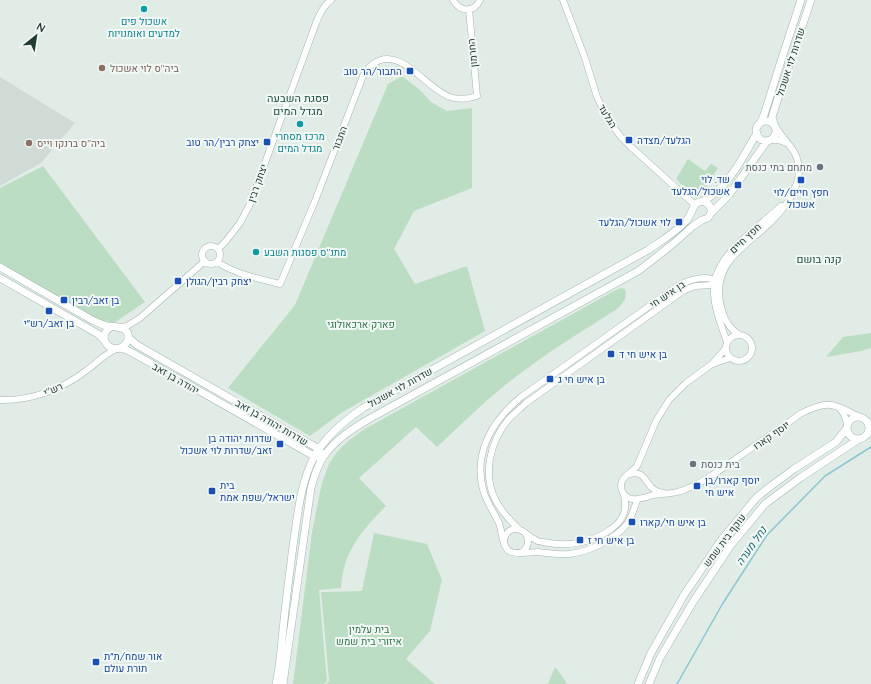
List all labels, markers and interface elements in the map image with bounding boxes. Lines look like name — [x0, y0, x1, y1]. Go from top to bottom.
marker: אשכול פים למדעים ואומנויות — [139, 4, 149, 14]
place label: אשכול פים למדעים ואומנויות — [108, 15, 180, 40]
north arrow — [16, 16, 56, 56]
text: N — [34, 19, 48, 35]
street label: שדרות לוי אשכול — [773, 26, 808, 98]
street label: החרמון — [465, 38, 480, 68]
place label: ביה"ס לוי אשכול — [110, 62, 179, 75]
marker: ביה"ס לוי אשכול — [97, 63, 107, 73]
place label: התבור/הר טוב — [344, 65, 402, 78]
marker: התבור/הר טוב — [405, 66, 415, 76]
district label: פסגת השבעה מגדל המים — [267, 91, 329, 118]
street label: הגלעד — [595, 102, 620, 131]
marker: מרכז מסחרי מגדל המים — [295, 119, 305, 129]
street label: התבור — [329, 124, 350, 152]
place label: מרכז מסחרי מגדל המים — [275, 130, 325, 155]
place label: הגלעד/מצדה — [637, 134, 691, 147]
marker: הגלעד/מצדה — [624, 135, 634, 145]
place label: יצחק רבין/הר טוב — [186, 136, 259, 149]
place label: ביה"ס ברנקו וייס — [37, 137, 106, 150]
marker: יצחק רבין/הר טוב — [262, 137, 272, 147]
marker: ביה"ס ברנקו וייס — [24, 138, 34, 148]
place label: מתחם בתי כנסת — [745, 161, 812, 174]
street label: יצחק רבין — [245, 162, 270, 204]
marker: מתחם בתי כנסת — [815, 162, 825, 172]
place label: שד. לוי אשכול/הגלעד — [671, 173, 730, 198]
marker: חפץ חיים/לוי אשכול — [796, 175, 806, 185]
marker: שד. לוי אשכול/הגלעד — [733, 180, 743, 190]
place label: חפץ חיים/לוי אשכול — [773, 186, 829, 211]
place label: לוי אשכול/הגלעד — [598, 216, 671, 229]
marker: לוי אשכול/הגלעד — [674, 217, 684, 227]
street label: חפץ חיים — [727, 220, 764, 256]
place label: מתנ"ס פסגות השבע — [264, 246, 346, 259]
marker: מתנ"ס פסגות השבע — [251, 247, 261, 257]
district label: קנה בושם — [796, 252, 842, 266]
place label: יצחק רבין/הגולן — [186, 275, 252, 288]
marker: יצחק רבין/הגולן — [173, 276, 183, 286]
street label: בן איש חי — [647, 277, 688, 311]
place label: בן זאב/רבין — [72, 294, 120, 307]
marker: בן זאב/רבין — [59, 295, 69, 305]
marker: בן זאב/רש״י — [44, 306, 54, 316]
place label: בן זאב/רש״י — [24, 317, 75, 330]
park label: פארק ארכאולוגי — [327, 318, 395, 331]
place label: בן איש חי ד — [619, 348, 668, 361]
marker: בן איש חי ד — [606, 349, 616, 359]
street label: יהודה בן זאב — [150, 360, 201, 397]
street label: שדרות לוי אשכול — [366, 364, 435, 410]
place label: בן איש חי ג — [558, 373, 605, 386]
marker: בן איש חי ג — [545, 374, 555, 384]
street label: רש"י — [42, 380, 65, 399]
street label: שדרות יהודה בן זאב — [233, 396, 310, 449]
street label: יוסף קארו — [751, 418, 792, 453]
place label: שדרות יהודה בן זאב/שדרות לוי אשכול — [180, 432, 272, 457]
marker: שדרות יהודה בן זאב/שדרות לוי אשכול — [275, 439, 285, 449]
place label: בית כנסת — [701, 458, 741, 471]
marker: בית כנסת — [688, 459, 698, 469]
place label: יוסף קארו/בן איש חי — [705, 474, 760, 499]
place label: בית ישראל/שפת אמת — [220, 479, 295, 504]
marker: יוסף קארו/בן איש חי — [692, 481, 702, 491]
marker: בית ישראל/שפת אמת — [207, 486, 217, 496]
street label: עוקף בית שמש — [700, 511, 749, 569]
place label: בן איש חי/קארו — [640, 516, 707, 529]
marker: בן איש חי/קארו — [627, 517, 637, 527]
water label: נחל מערה — [732, 523, 770, 568]
place label: בן איש חי ז — [588, 534, 635, 547]
marker: בן איש חי ז — [575, 535, 585, 545]
park label: בית עלמין איזורי בית שמש — [336, 623, 402, 648]
place label: אור שמח/ת״ת תורת עולם — [104, 650, 162, 675]
marker: אור שמח/ת״ת תורת עולם — [91, 657, 101, 667]

